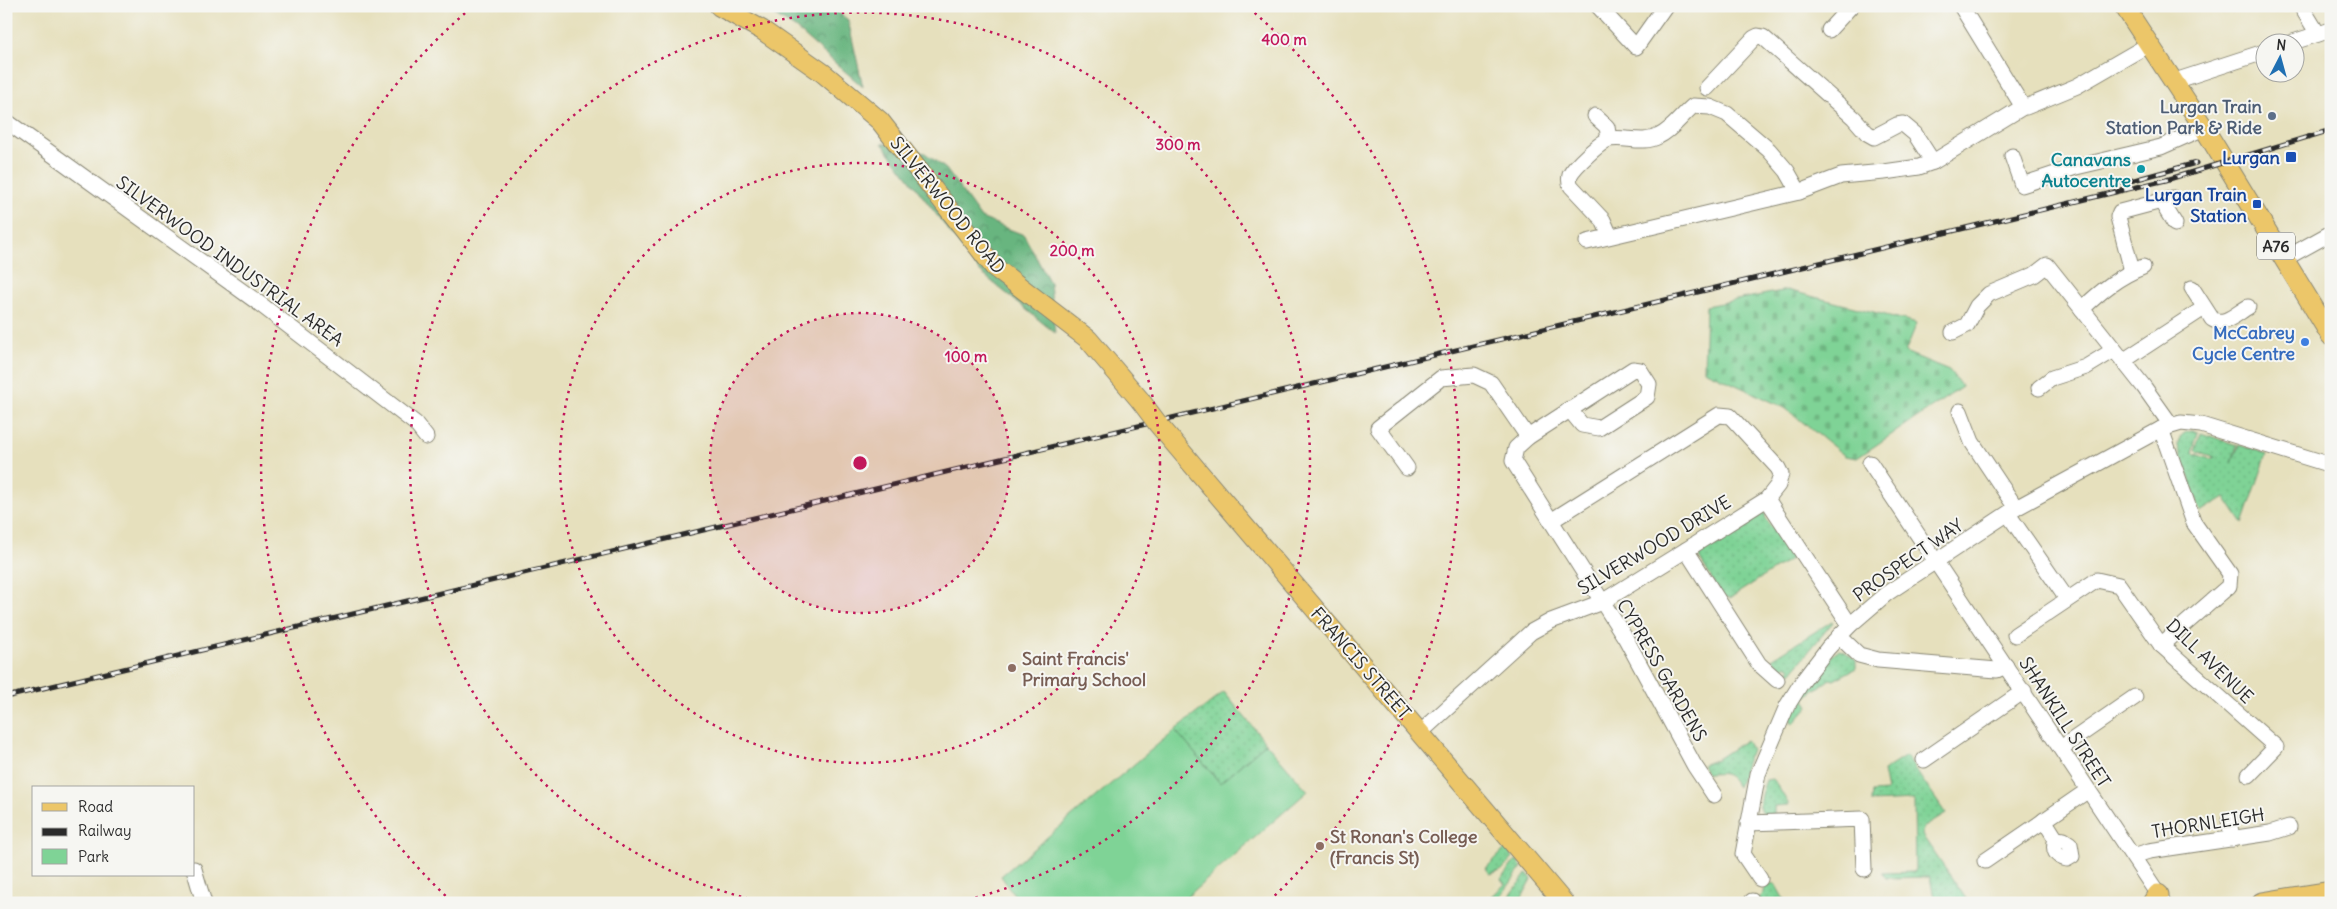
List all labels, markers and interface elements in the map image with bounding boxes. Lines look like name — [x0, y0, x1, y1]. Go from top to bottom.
text: 400 m — [1261, 30, 1307, 49]
north arrow — [2254, 32, 2304, 82]
text: N — [2276, 36, 2287, 55]
place label: Lurgan Train Station Park & Ride — [2106, 95, 2263, 139]
marker: Lurgan Train Station Park & Ride — [2266, 110, 2278, 122]
street label: SILVERWOOD ROAD — [885, 132, 1011, 278]
text: 300 m — [1156, 135, 1201, 154]
place label: Lurgan — [2222, 146, 2281, 169]
place label: Canavans Autocentre — [2041, 148, 2131, 192]
marker: Lurgan — [2284, 150, 2298, 164]
marker: Canavans Autocentre — [2135, 163, 2147, 175]
street label: SILVERWOOD INDUSTRIAL AREA — [112, 171, 348, 351]
place label: Lurgan Train Station — [2145, 183, 2248, 227]
marker: Lurgan Train Station — [2251, 198, 2263, 210]
road number: A76 — [2257, 232, 2295, 260]
text: 200 m — [1050, 241, 1094, 260]
place label: McCabrey Cycle Centre — [2192, 321, 2295, 365]
marker: McCabrey Cycle Centre — [2299, 336, 2311, 348]
text: 100 m — [945, 347, 987, 366]
centre of rings — [851, 454, 869, 472]
street label: SILVERWOOD DRIVE — [1573, 490, 1735, 600]
street label: PROSPECT WAY — [1848, 513, 1968, 607]
street label: CYPRESS GARDENS — [1612, 595, 1712, 745]
street label: FRANCIS STREET — [1306, 602, 1416, 724]
street label: DILL AVENUE — [2162, 614, 2258, 708]
place label: Saint Francis' Primary School — [1022, 647, 1146, 691]
street label: SHANKILL STREET — [2014, 652, 2116, 792]
marker: Saint Francis' Primary School — [1006, 662, 1018, 674]
legend — [32, 786, 195, 876]
text: Road — [78, 797, 113, 816]
street label: THORNLEIGH — [2150, 803, 2266, 843]
text: Railway — [78, 821, 132, 840]
place label: St Ronan's College (Francis St) — [1330, 825, 1478, 869]
marker: St Ronan's College (Francis St) — [1314, 840, 1326, 852]
text: Park — [78, 847, 109, 866]

